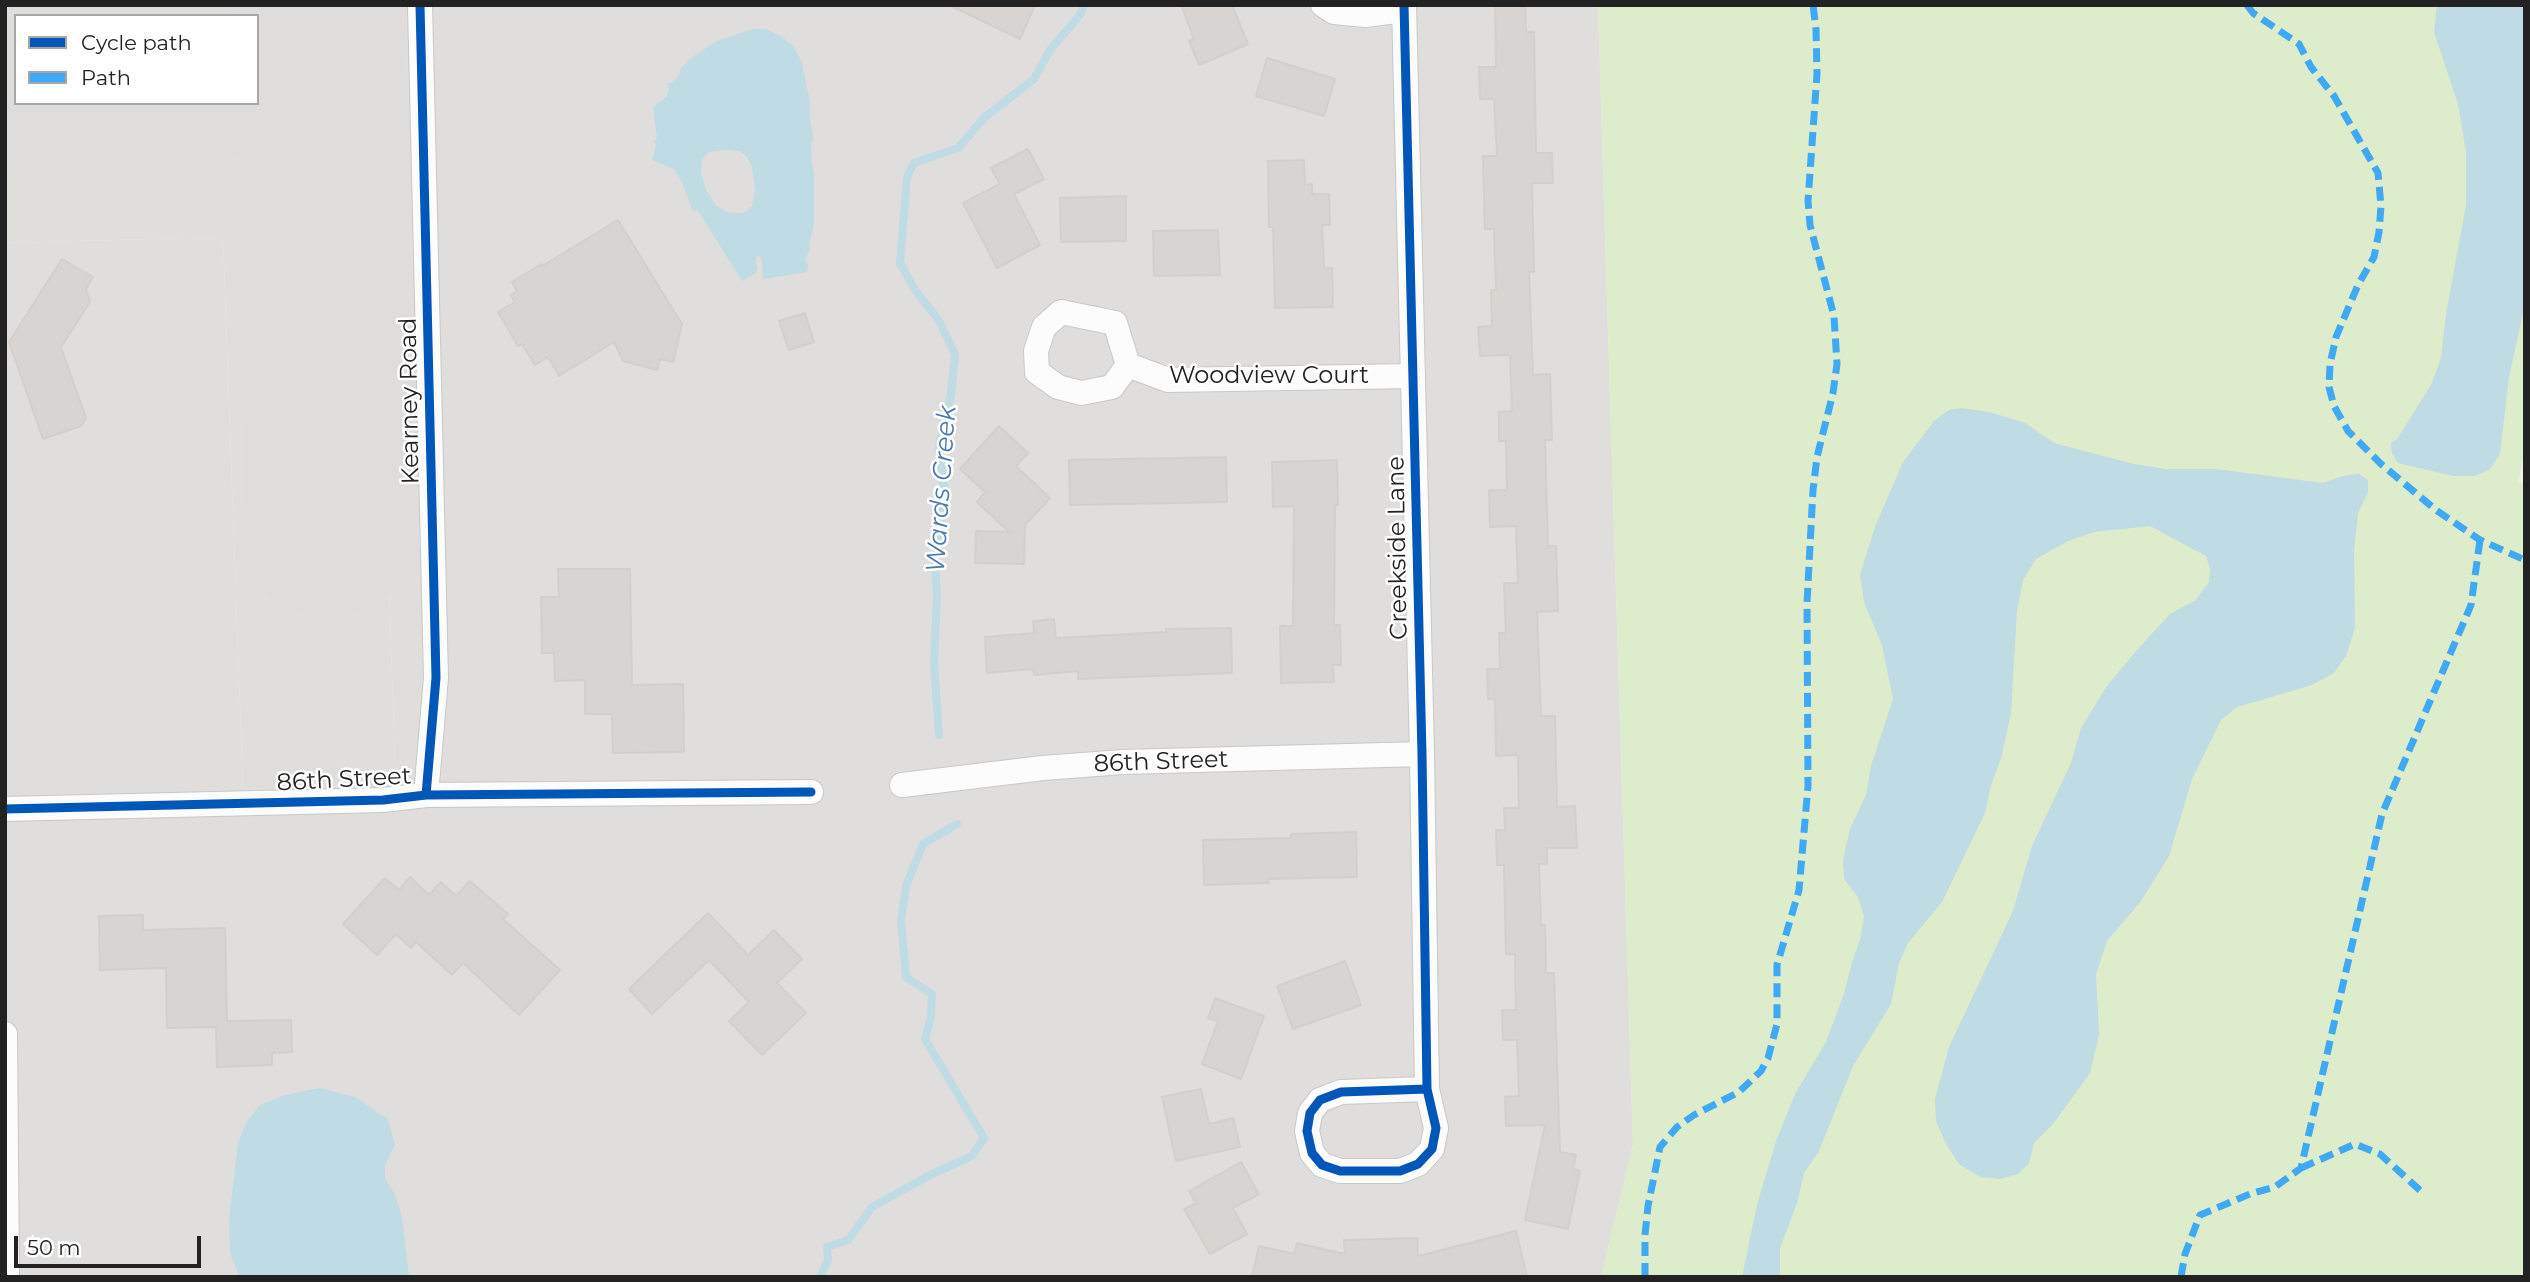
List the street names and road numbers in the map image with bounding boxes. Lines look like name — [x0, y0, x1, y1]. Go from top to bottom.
street label: Kearney Road — [394, 317, 426, 485]
street label: Woodview Court — [1169, 362, 1369, 390]
street label: Creekside Lane — [1382, 456, 1414, 640]
street label: 86th Street — [1093, 745, 1229, 779]
street label: 86th Street — [276, 762, 412, 798]

